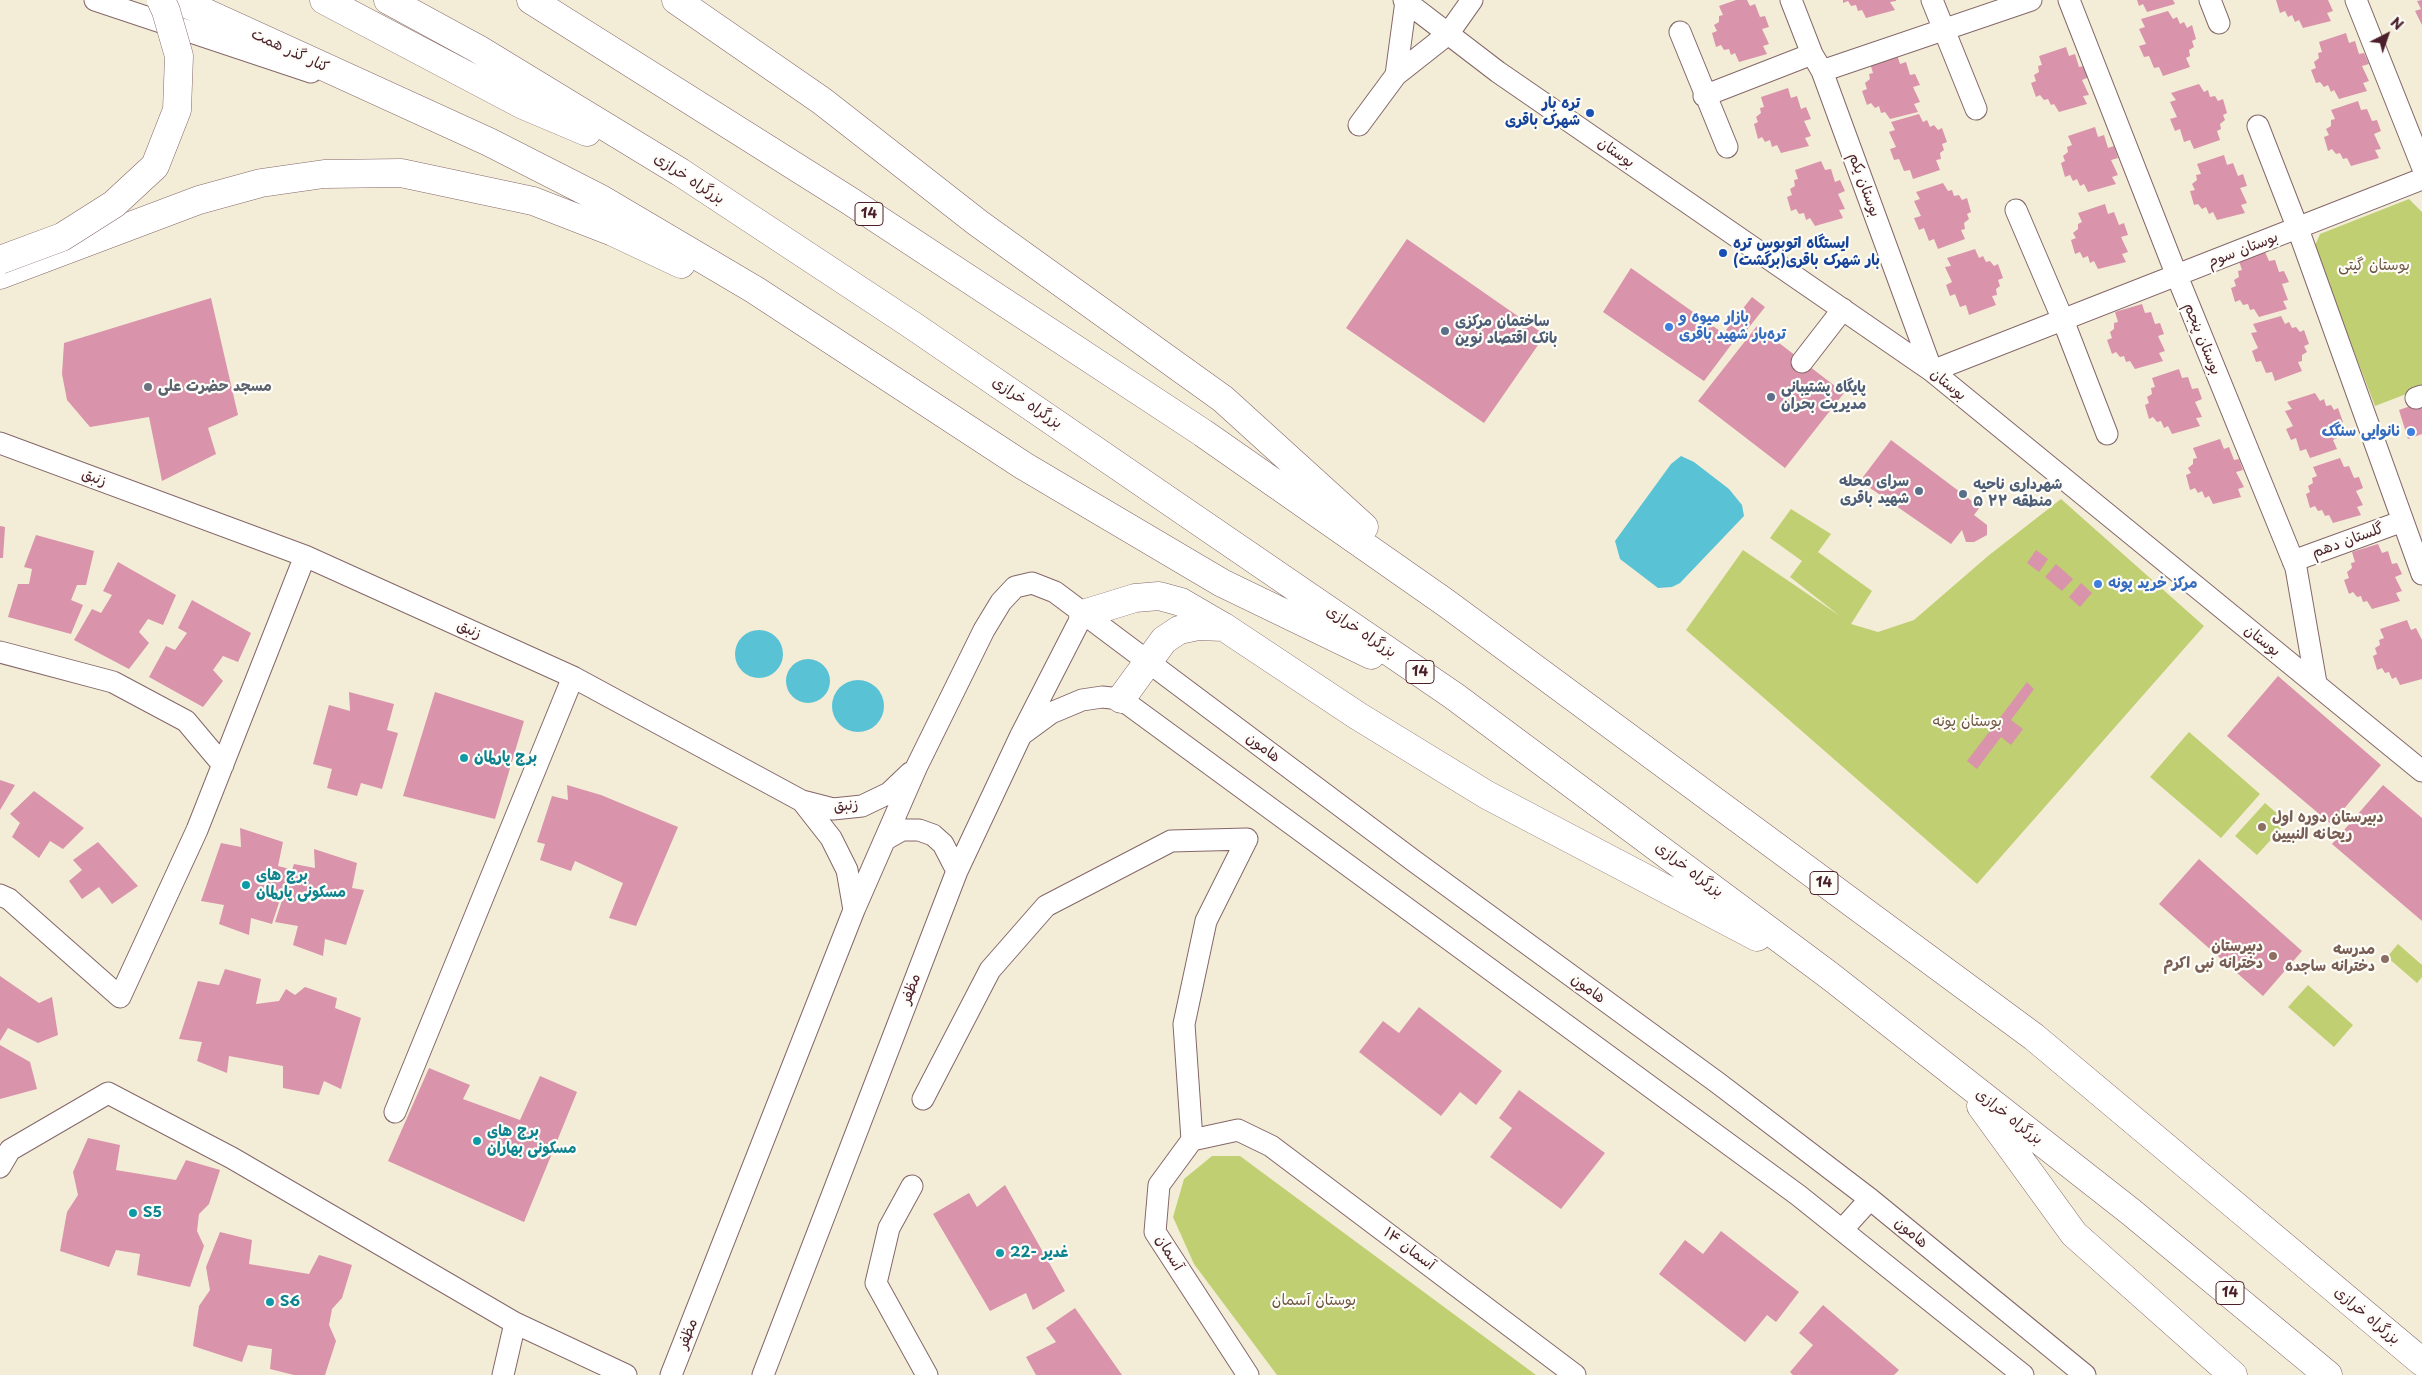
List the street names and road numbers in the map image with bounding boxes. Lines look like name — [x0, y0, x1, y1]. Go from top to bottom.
street label: کنار گذر همت — [248, 25, 332, 77]
street label: بوستان — [1594, 134, 1638, 172]
street label: بزرگراه خرازی — [650, 150, 728, 208]
street label: بوستان یکم — [1844, 150, 1884, 220]
road number: 14 — [855, 202, 883, 225]
street label: بوستان سوم — [2205, 228, 2281, 272]
street label: بوستان پنجم — [2179, 300, 2225, 378]
street label: بوستان — [1926, 365, 1970, 405]
street label: بزرگراه خرازی — [989, 373, 1065, 433]
street label: زنبق — [79, 465, 109, 491]
street label: گلستان دهم — [2310, 520, 2386, 562]
street label: بزرگراه خرازی — [1323, 602, 1399, 662]
street label: زنبق — [454, 617, 484, 643]
street label: بوستان — [2240, 621, 2284, 661]
road number: 14 — [1406, 660, 1434, 684]
street label: هامون — [1242, 729, 1284, 767]
street label: زنبق — [833, 796, 859, 816]
street label: بزرگراه خرازی — [1651, 839, 1727, 901]
road number: 14 — [1810, 871, 1838, 894]
street label: هامون — [1567, 970, 1609, 1008]
street label: مظفر — [897, 971, 925, 1007]
street label: بزرگراه خرازی — [1972, 1085, 2046, 1149]
street label: هامون — [1891, 1214, 1931, 1252]
street label: آسمان ۱۴ — [1380, 1224, 1438, 1274]
street label: آسمان — [1151, 1232, 1187, 1274]
road number: 14 — [2216, 1282, 2244, 1305]
street label: بزرگراه خرازی — [2330, 1283, 2404, 1349]
street label: مظفر — [674, 1316, 702, 1352]

